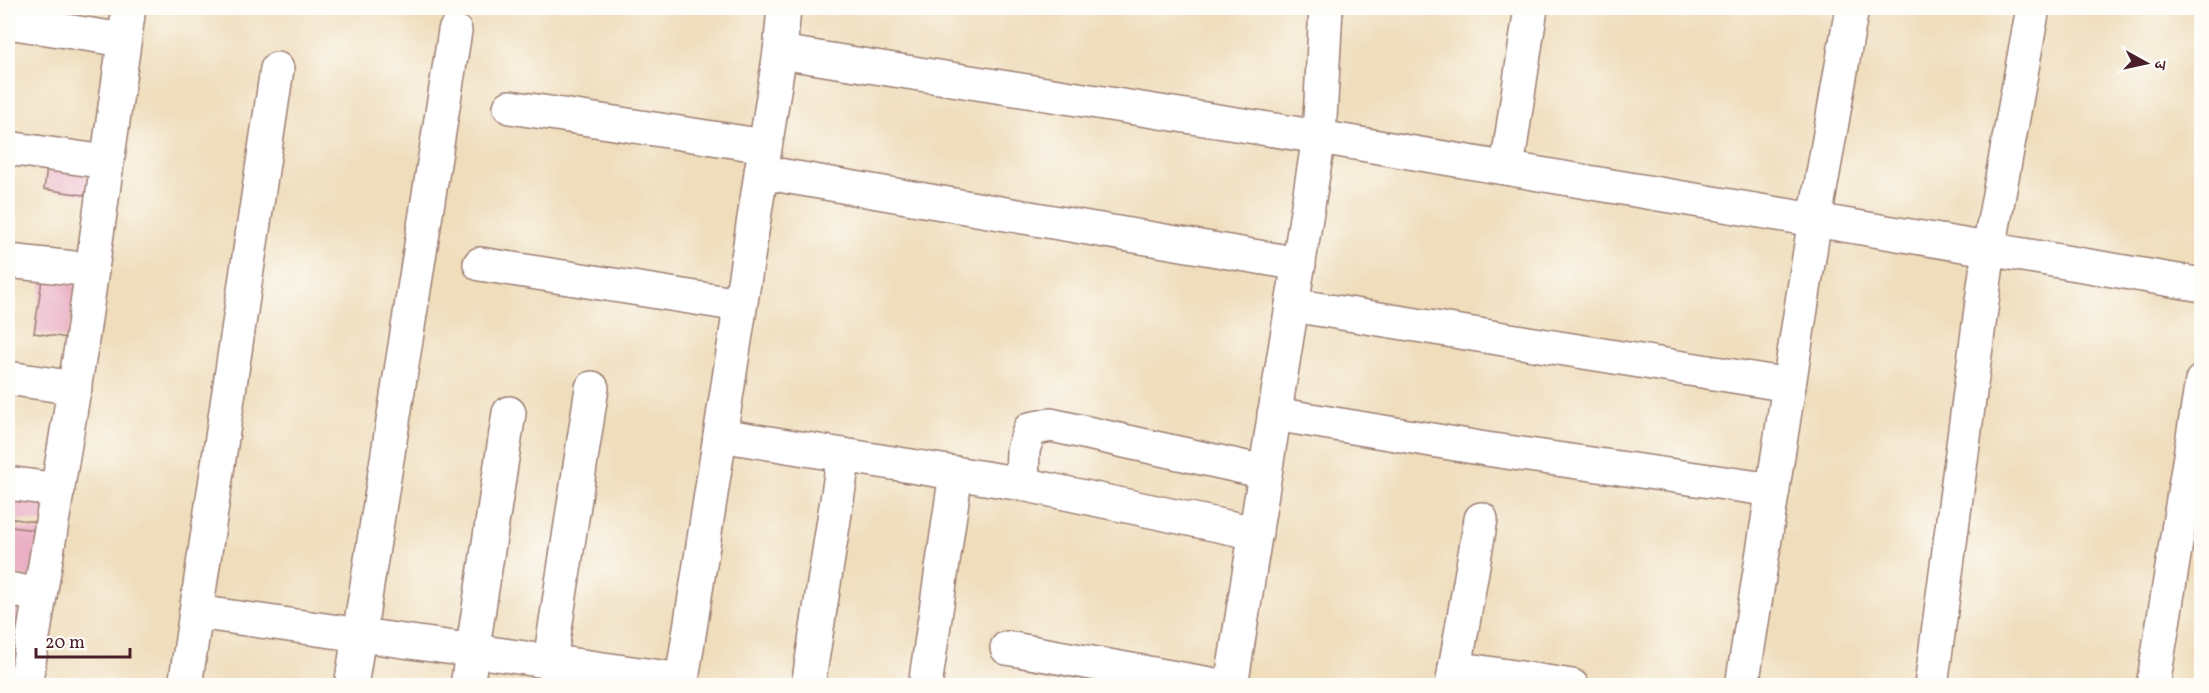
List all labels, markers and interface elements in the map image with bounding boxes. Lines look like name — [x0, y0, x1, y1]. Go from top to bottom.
north arrow — [2116, 33, 2176, 93]
text: उ — [2147, 58, 2170, 72]
scale bar — [36, 621, 130, 659]
text: 20 m — [45, 631, 85, 656]

